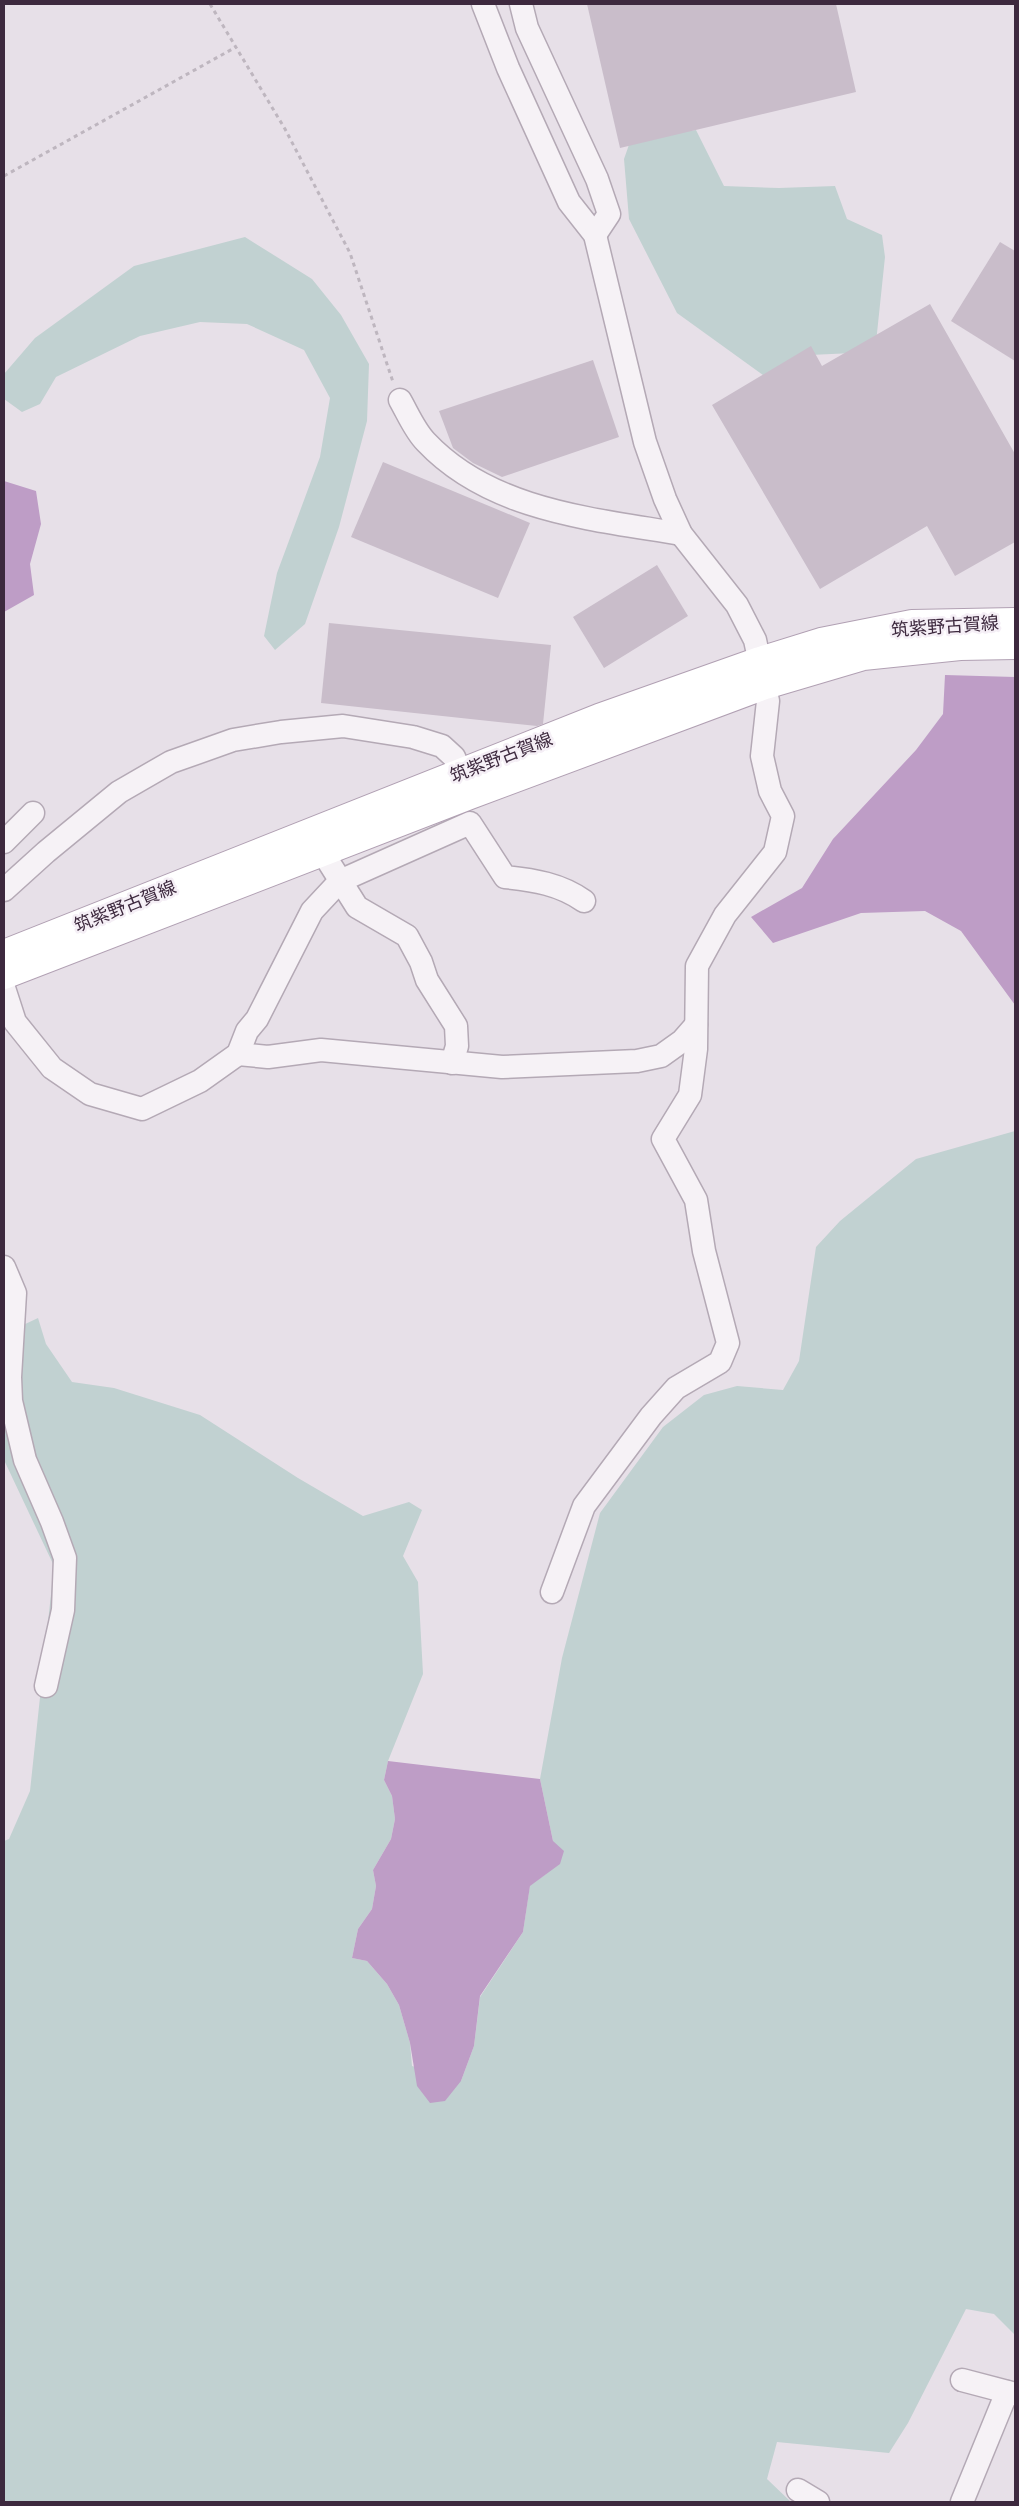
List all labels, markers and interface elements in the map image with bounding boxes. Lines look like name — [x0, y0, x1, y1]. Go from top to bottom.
street label: 筑紫野古賀線 — [890, 611, 1000, 641]
street label: 筑紫野古賀線 — [446, 727, 556, 787]
street label: 筑紫野古賀線 — [71, 875, 179, 937]

